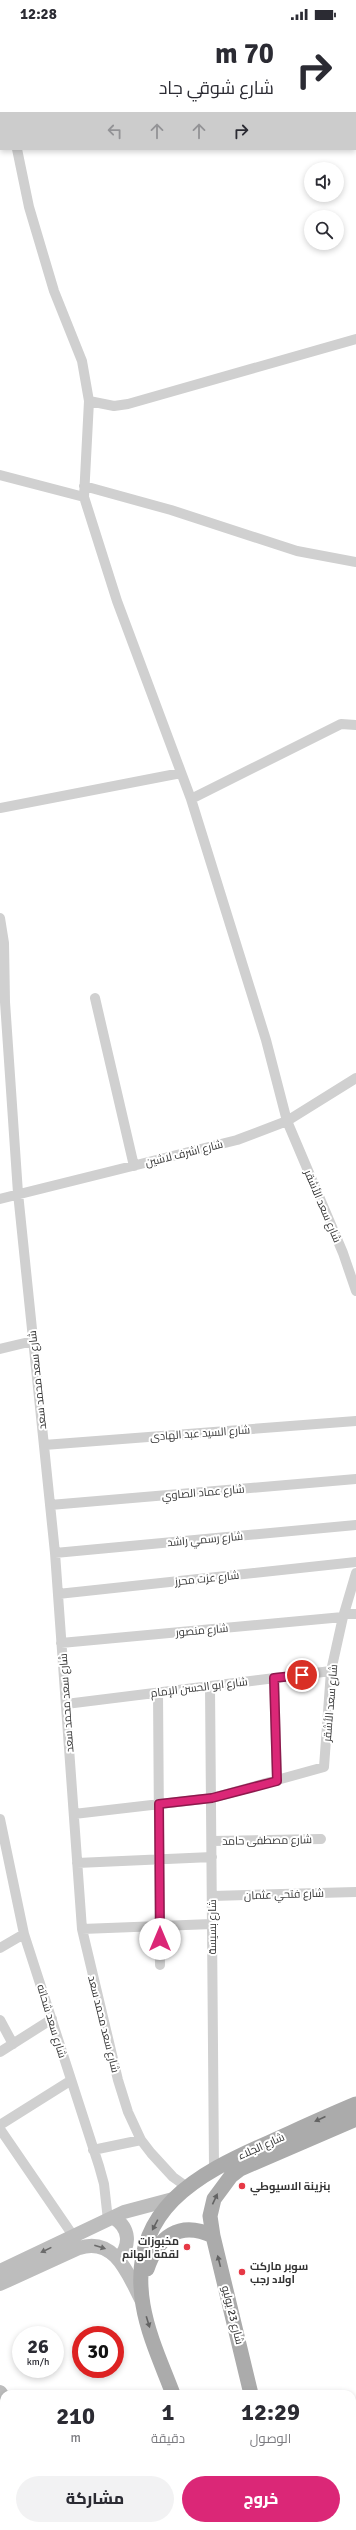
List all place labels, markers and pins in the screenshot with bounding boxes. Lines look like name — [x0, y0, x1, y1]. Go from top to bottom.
pin — [285, 1658, 319, 1692]
place label: بنزينة الاسيوطي — [250, 2180, 330, 2196]
marker: بنزينة الاسيوطي — [237, 2181, 247, 2191]
place label: مخبوزات لقمة الهانم — [122, 2235, 179, 2262]
marker: مخبوزات لقمة الهانم — [182, 2242, 192, 2252]
place label: سوبر ماركت اولاد رجب — [250, 2260, 308, 2287]
marker: سوبر ماركت اولاد رجب — [237, 2267, 247, 2277]

